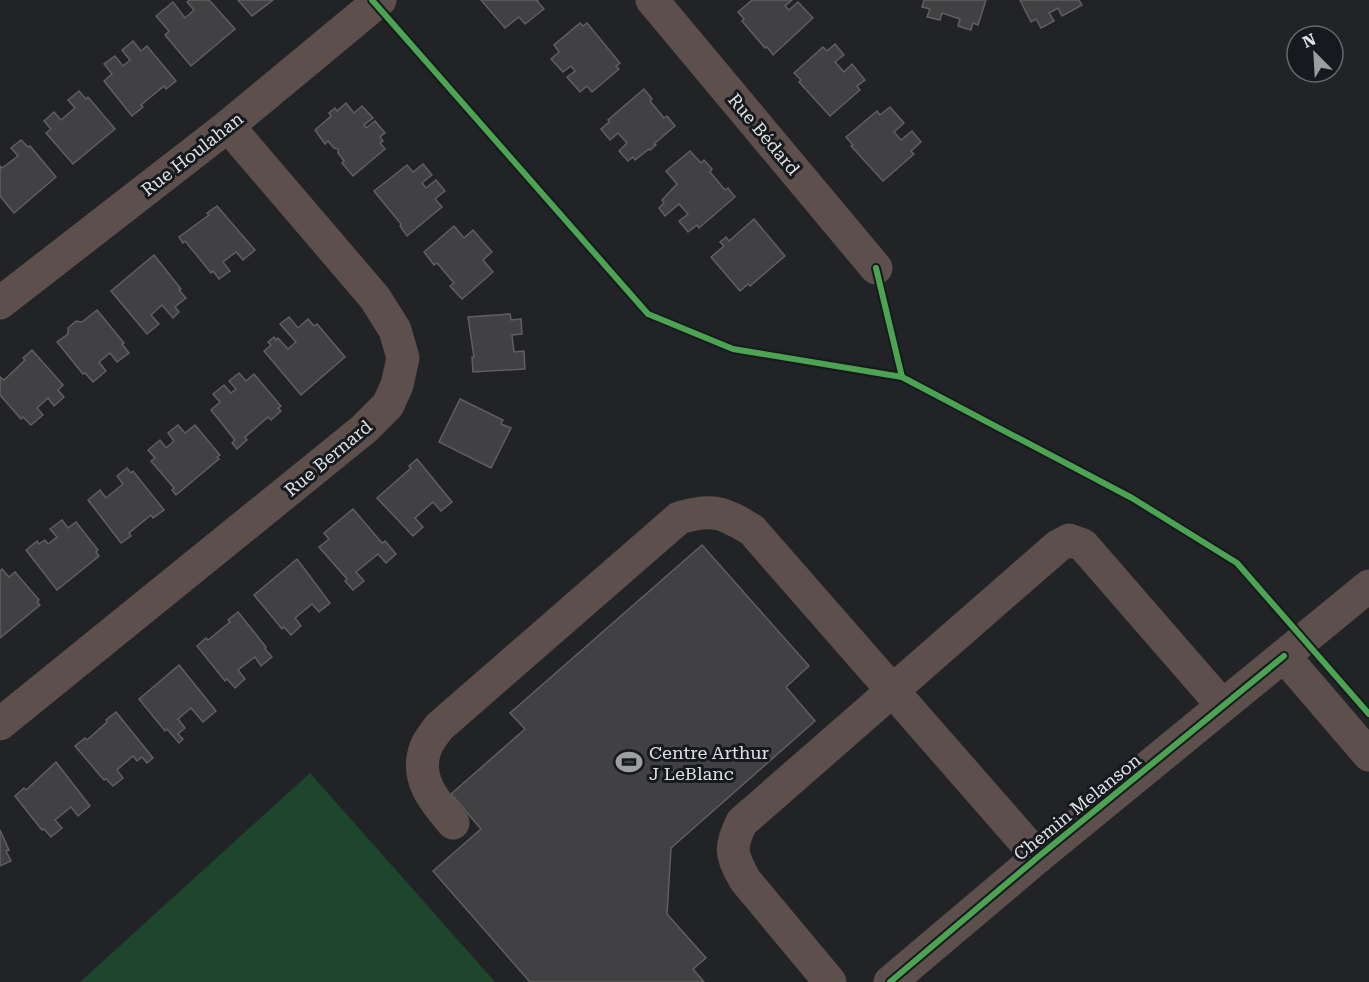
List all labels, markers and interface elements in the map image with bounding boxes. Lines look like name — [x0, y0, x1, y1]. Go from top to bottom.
north arrow — [1285, 24, 1345, 84]
text: N — [1300, 30, 1319, 52]
street label: Rue Bédard — [724, 89, 804, 179]
street label: Rue Houlahan — [137, 108, 247, 200]
street label: Rue Bernard — [280, 415, 376, 501]
place label: Centre Arthur J LeBlanc — [649, 742, 769, 784]
sports icon: Centre Arthur J LeBlanc — [614, 747, 644, 777]
street label: Chemin Melanson — [1009, 749, 1145, 865]

